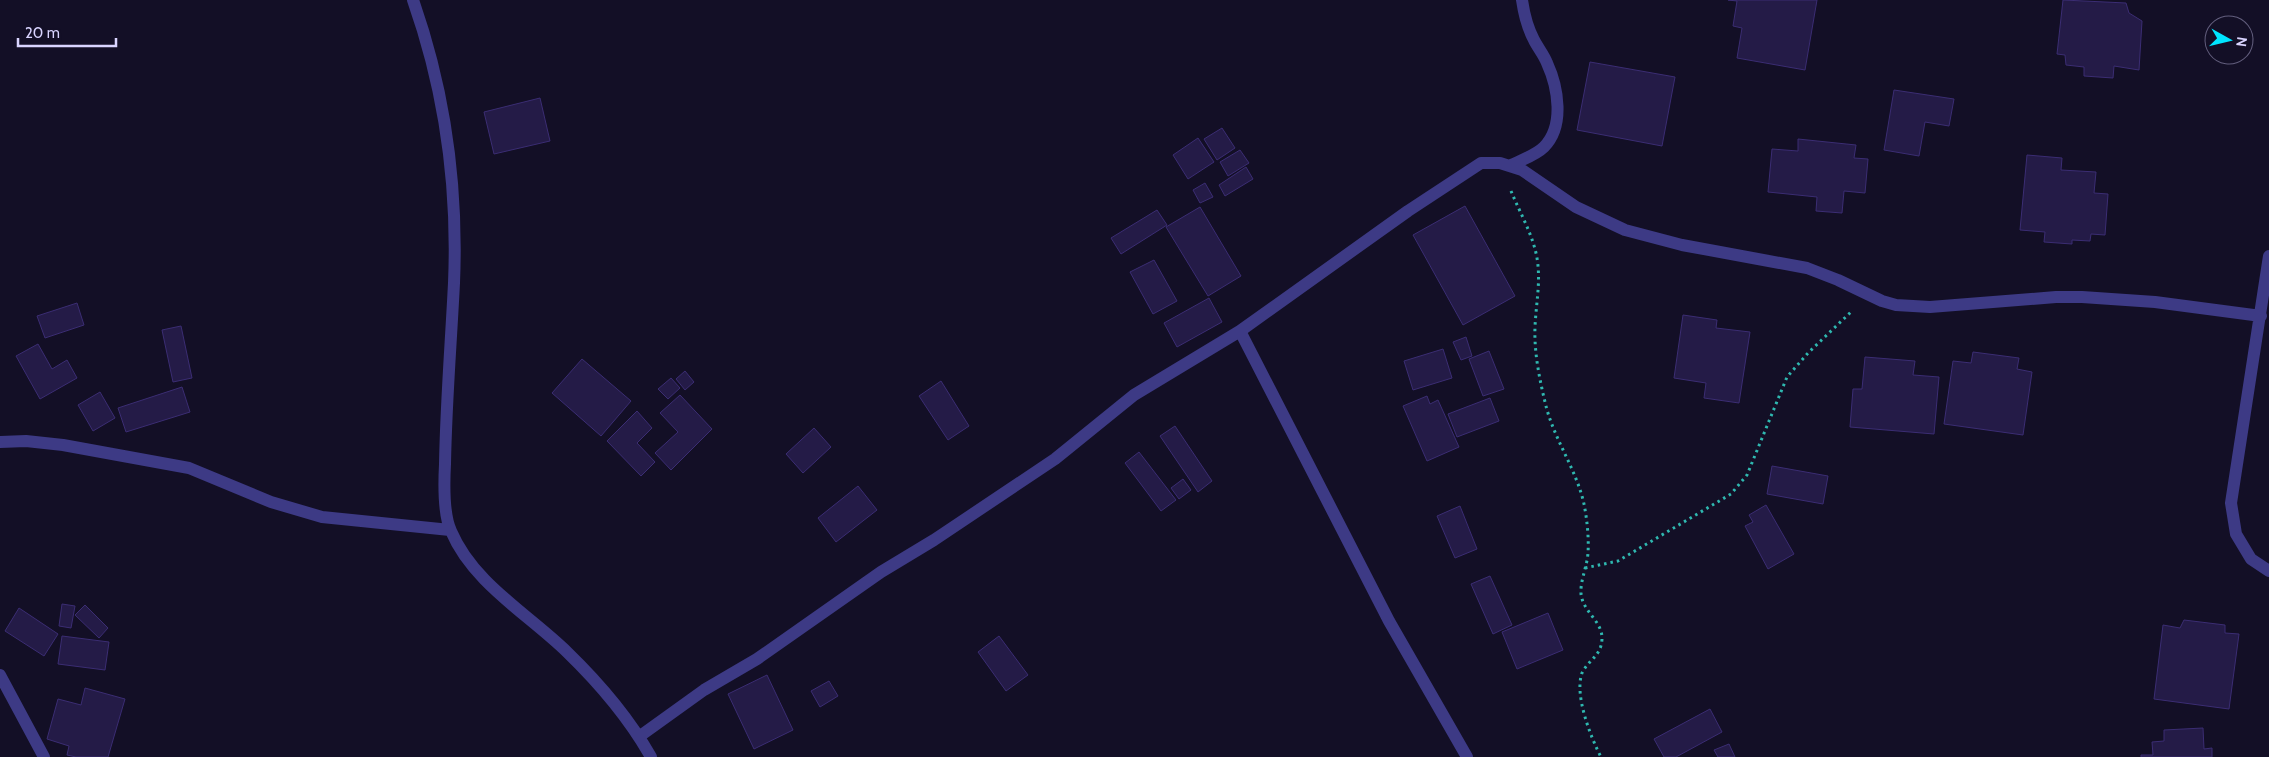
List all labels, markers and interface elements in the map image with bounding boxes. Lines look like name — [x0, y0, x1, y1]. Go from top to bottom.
scale bar — [18, 15, 115, 47]
north arrow — [2204, 15, 2254, 65]
text: 20 m — [25, 24, 60, 42]
text: N — [2232, 36, 2251, 48]

